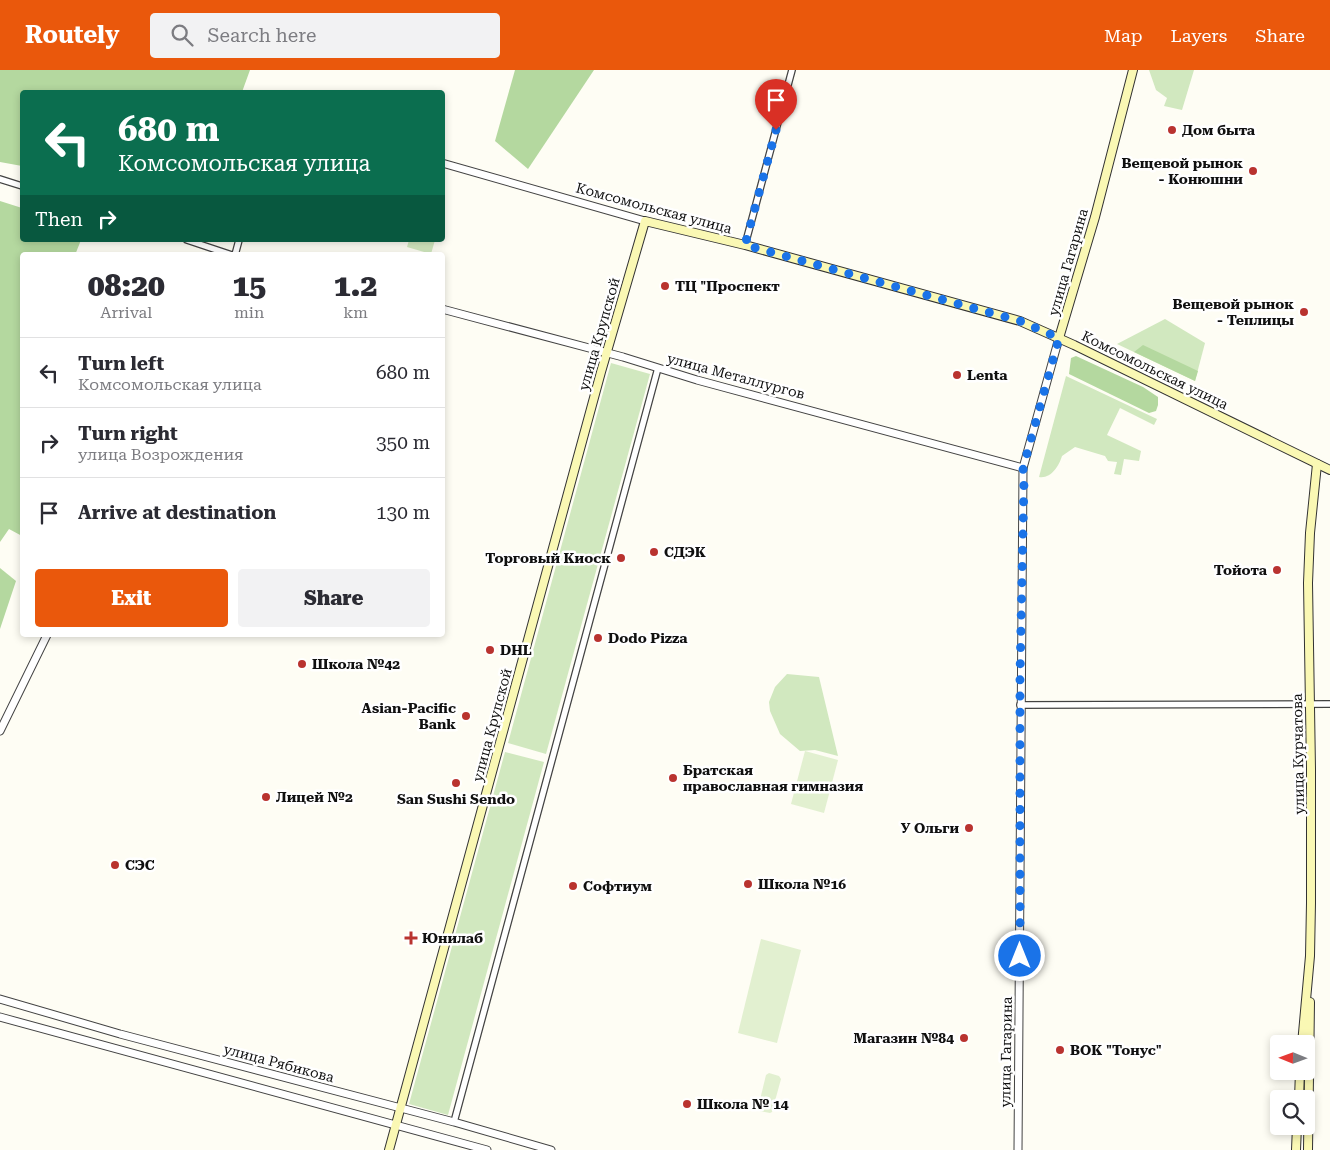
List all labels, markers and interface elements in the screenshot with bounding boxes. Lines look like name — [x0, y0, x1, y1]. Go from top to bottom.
search box — [150, 13, 500, 58]
text: Routely — [25, 21, 120, 49]
icon: search — [168, 21, 196, 49]
text: Search here — [208, 24, 316, 47]
text: Map — [1104, 25, 1143, 46]
text: Layers — [1171, 25, 1227, 46]
text: Share — [1255, 25, 1305, 46]
pin — [755, 79, 797, 130]
icon: arrive — [762, 86, 790, 114]
text: 680 m — [118, 109, 219, 150]
icon: left — [35, 110, 100, 175]
place label: Дом быта — [1182, 122, 1256, 138]
marker: Дом быта — [1166, 124, 1178, 136]
text: Комсомольская улица — [118, 151, 371, 176]
place label: Вещевой рынок - Конюшни — [1121, 155, 1243, 187]
marker: Вещевой рынок - Конюшни — [1247, 165, 1259, 177]
street label: Комсомольская улица — [574, 179, 734, 237]
icon: right — [93, 205, 121, 233]
street label: улица Гагарина — [1045, 206, 1091, 317]
text: Then — [35, 208, 83, 231]
text: 08:20 — [88, 268, 165, 303]
text: 15 — [232, 268, 266, 303]
text: 1.2 — [334, 268, 377, 303]
street label: улица Крупской — [575, 276, 623, 392]
place label: ТЦ "Проспект — [675, 278, 780, 294]
marker: ТЦ "Проспект — [659, 280, 671, 292]
place label: Вещевой рынок - Теплицы — [1172, 296, 1294, 328]
text: Arrival — [100, 303, 152, 322]
text: min — [234, 303, 264, 322]
text: km — [343, 303, 368, 322]
marker: Вещевой рынок - Теплицы — [1298, 306, 1310, 318]
street label: Комсомольская улица — [1079, 328, 1231, 413]
street label: улица Металлургов — [665, 350, 807, 402]
text: Turn left — [78, 352, 164, 375]
icon: left — [35, 359, 63, 387]
text: 680 m — [376, 361, 430, 384]
place label: Lenta — [967, 367, 1008, 383]
marker: Lenta — [951, 369, 963, 381]
text: Комсомольская улица — [78, 375, 262, 394]
text: Turn right — [78, 422, 178, 445]
icon: right — [35, 429, 63, 457]
text: 350 m — [376, 431, 430, 454]
text: улица Возрождения — [78, 445, 243, 464]
icon: arrive — [35, 499, 63, 527]
text: Arrive at destination — [78, 501, 276, 524]
text: 130 m — [376, 501, 430, 524]
place label: СДЭК — [664, 544, 706, 560]
marker: СДЭК — [648, 546, 660, 558]
place label: Торговый Киоск — [485, 550, 611, 566]
marker: Торговый Киоск — [615, 552, 627, 564]
place label: Тойота — [1214, 562, 1268, 578]
marker: Тойота — [1271, 564, 1283, 576]
button: Exit — [35, 569, 228, 627]
button: Share — [238, 569, 430, 627]
place label: Dodo Pizza — [608, 630, 688, 646]
marker: Dodo Pizza — [592, 632, 604, 644]
place label: DHL — [500, 642, 532, 658]
marker: DHL — [484, 644, 496, 656]
place label: Школа №42 — [312, 656, 400, 672]
marker: Школа №42 — [296, 658, 308, 670]
street label: улица Крупской — [469, 667, 515, 783]
street label: улица Курчатова — [1289, 693, 1307, 815]
place label: Asian-Pacific Bank — [362, 700, 456, 732]
marker: Asian-Pacific Bank — [460, 710, 472, 722]
place label: Братская православная гимназия — [683, 762, 863, 794]
marker: Братская православная гимназия — [667, 772, 679, 784]
marker: San Sushi Sendo — [450, 777, 462, 789]
place label: Лицей №2 — [276, 789, 353, 805]
marker: Лицей №2 — [260, 791, 272, 803]
place label: San Sushi Sendo — [397, 791, 515, 807]
place label: У Ольги — [901, 820, 959, 836]
marker: У Ольги — [963, 822, 975, 834]
place label: СЭС — [125, 857, 155, 873]
marker: СЭС — [109, 859, 121, 871]
place label: Школа №16 — [758, 876, 846, 892]
place label: Софтиум — [583, 878, 653, 894]
marker: Школа №16 — [742, 878, 754, 890]
marker: Софтиум — [567, 880, 579, 892]
position arrow — [993, 929, 1045, 981]
place label: Юнилаб — [422, 930, 483, 946]
marker: Юнилаб — [404, 931, 418, 945]
street label: улица Гагарина — [997, 996, 1015, 1108]
place label: Магазин №84 — [854, 1030, 954, 1046]
marker: Магазин №84 — [958, 1032, 970, 1044]
north arrow — [1270, 1035, 1315, 1080]
map controls — [1270, 1035, 1315, 1135]
street label: улица Рябикова — [222, 1041, 336, 1086]
place label: ВОК "Тонус" — [1070, 1042, 1162, 1058]
marker: ВОК "Тонус" — [1054, 1044, 1066, 1056]
button: search — [1270, 1090, 1315, 1135]
place label: Школа № 14 — [697, 1096, 789, 1112]
marker: Школа № 14 — [681, 1098, 693, 1110]

